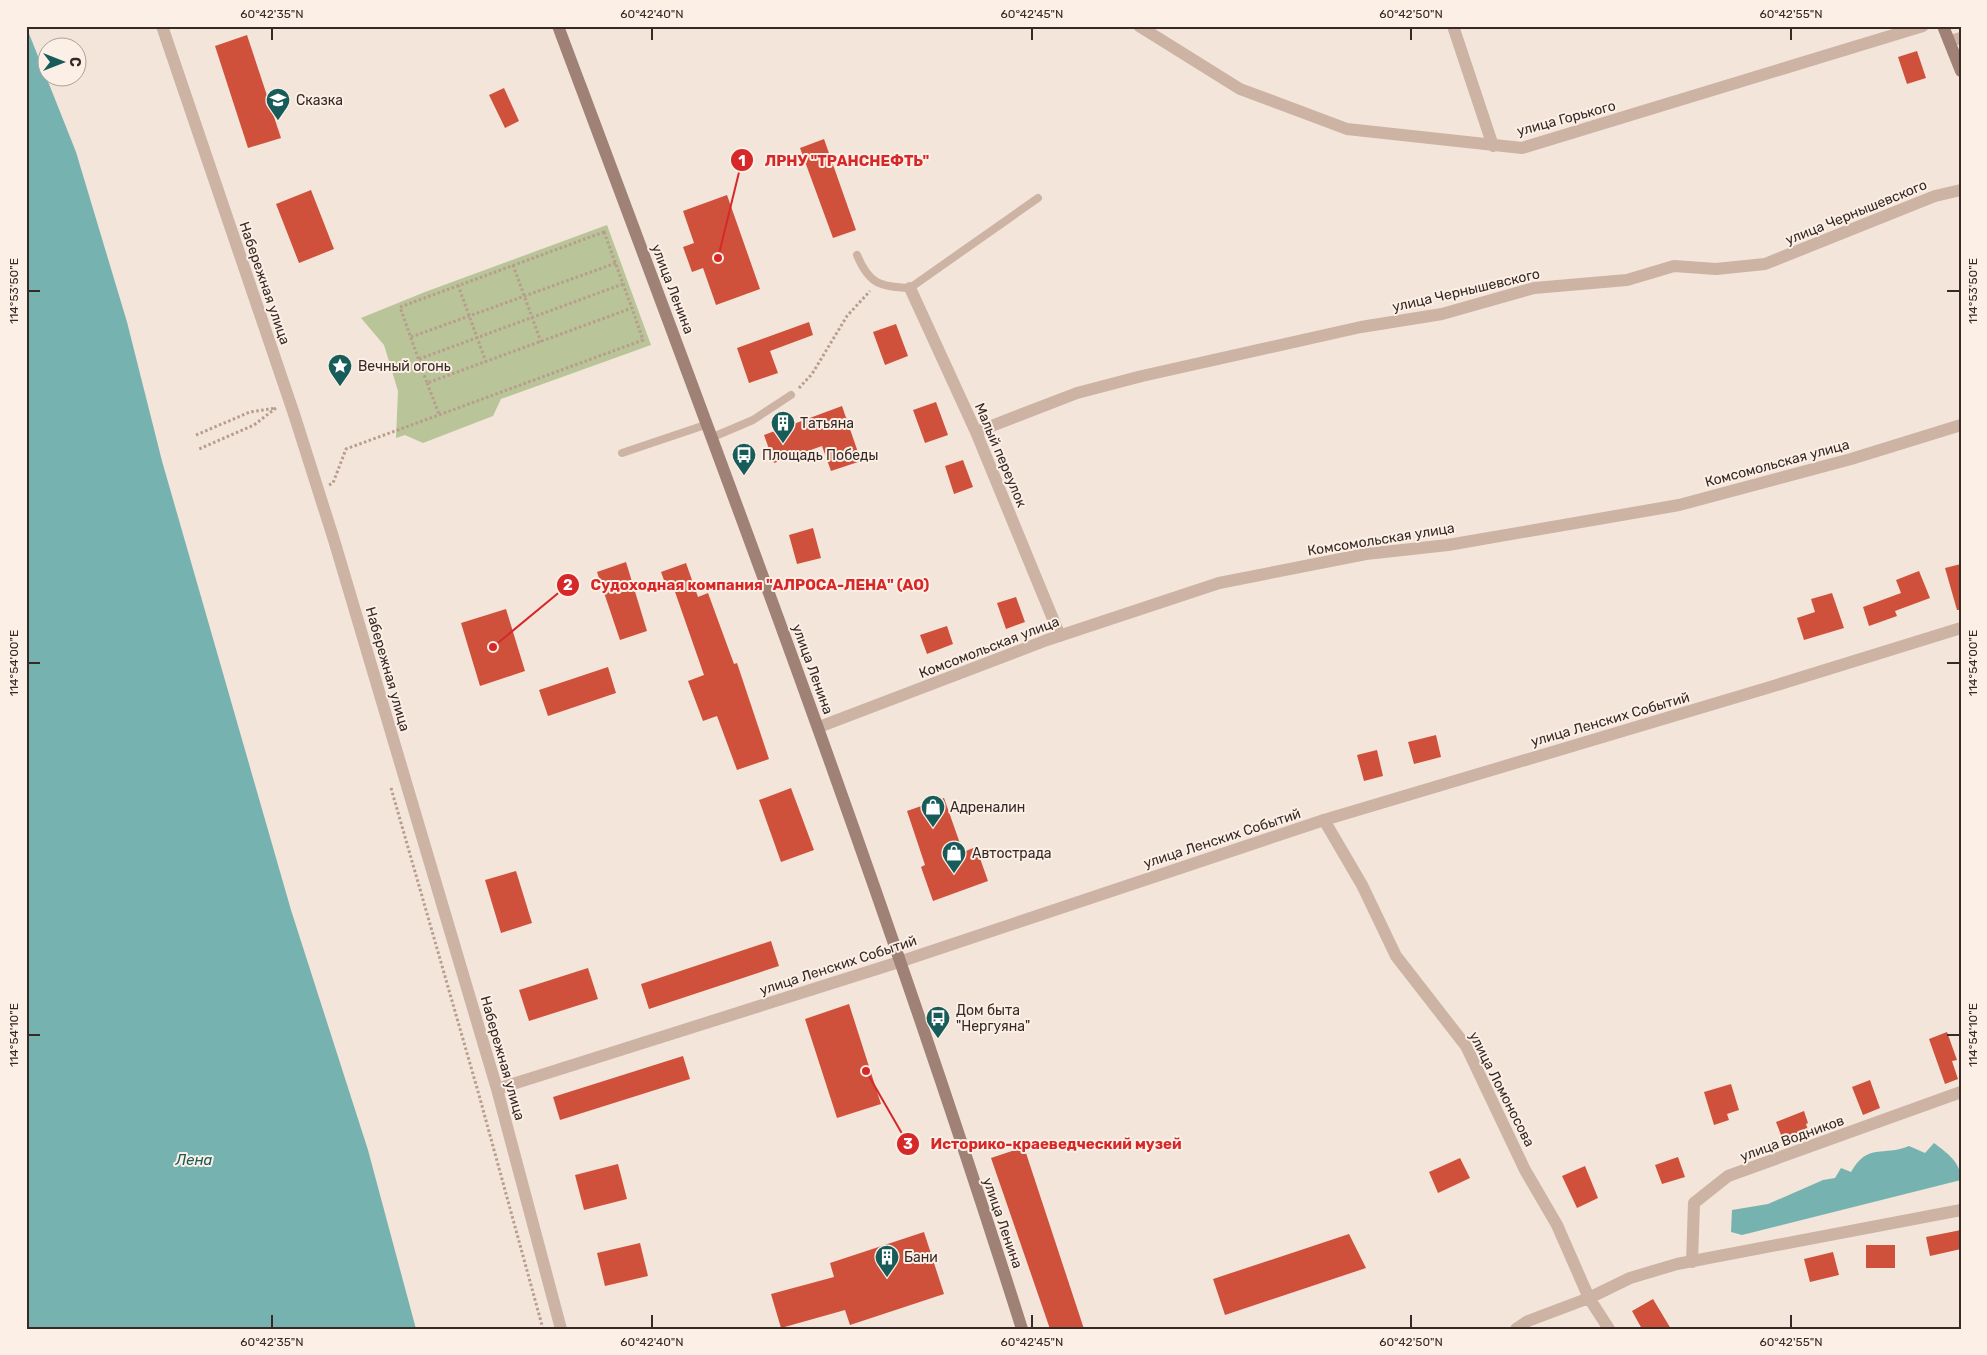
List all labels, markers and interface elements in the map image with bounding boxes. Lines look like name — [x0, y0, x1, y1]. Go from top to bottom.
text: 60°42'35"N — [240, 7, 304, 21]
text: 60°42'40"N — [620, 7, 684, 21]
text: 60°42'45"N — [1001, 7, 1063, 21]
text: 60°42'50"N — [1379, 7, 1443, 21]
text: 60°42'55"N — [1759, 7, 1823, 21]
north arrow — [38, 38, 88, 88]
text: С — [66, 57, 83, 67]
school or university icon: Сказка — [265, 87, 291, 121]
place label: Сказка — [296, 92, 343, 109]
street label: улица Горького — [1515, 97, 1617, 140]
callout: ЛРНУ "ТРАНСНЕФТЬ" — [730, 145, 939, 175]
text: 1 — [738, 152, 746, 170]
text: ЛРНУ "ТРАНСНЕФТЬ" — [765, 152, 929, 170]
street label: улица Чернышевского — [1783, 176, 1929, 249]
street label: Набережная улица — [236, 220, 294, 347]
street label: улица Ленина — [648, 242, 697, 336]
text: 114°53'50"E — [7, 258, 21, 324]
text: 114°53'50"E — [1966, 258, 1980, 324]
street label: улица Чернышевского — [1391, 265, 1542, 316]
place icon: Вечный огонь — [327, 353, 353, 387]
place label: Вечный огонь — [358, 358, 451, 375]
street label: Малый переулок — [971, 400, 1030, 510]
building icon: Татьяна — [770, 410, 796, 444]
place label: Татьяна — [800, 415, 854, 432]
street label: Комсомольская улица — [1703, 436, 1851, 491]
bus stop icon: Площадь Победы — [731, 442, 757, 476]
place label: Площадь Победы — [762, 447, 878, 464]
street label: Комсомольская улица — [1306, 519, 1456, 560]
callout: Судоходная компания "АЛРОСА-ЛЕНА" (АО) — [556, 570, 939, 600]
text: 2 — [563, 576, 573, 594]
text: Судоходная компания "АЛРОСА-ЛЕНА" (АО) — [591, 576, 930, 594]
street label: Набережная улица — [362, 605, 413, 733]
street label: Комсомольская улица — [917, 613, 1062, 682]
street label: улица Ленина — [788, 622, 837, 717]
text: 114°54'00"E — [7, 630, 21, 696]
text: 114°54'00"E — [1966, 630, 1980, 696]
street label: улица Ленских Событий — [1529, 689, 1691, 750]
shop icon: Адреналин — [920, 794, 946, 828]
place label: Адреналин — [950, 799, 1025, 816]
street label: улица Ленских Событий — [1141, 805, 1303, 872]
shop icon: Автострада — [941, 840, 967, 874]
place label: Автострада — [972, 845, 1052, 862]
street label: улица Ленских Событий — [757, 932, 919, 999]
street label: Набережная улица — [477, 994, 528, 1122]
place label: Дом быта "Нергуяна" — [956, 1002, 1030, 1035]
text: 114°54'10"E — [7, 1003, 21, 1067]
text: 114°54'10"E — [1966, 1003, 1980, 1067]
bus stop icon: Дом быта "Нергуяна" — [925, 1005, 951, 1039]
street label: улица Ломоносова — [1465, 1029, 1538, 1150]
street label: улица Водников — [1738, 1112, 1847, 1165]
callout: Историко-краеведческий музей — [895, 1129, 1192, 1159]
text: 3 — [903, 1135, 913, 1153]
text: Историко-краеведческий музей — [930, 1135, 1182, 1153]
water label: Лена — [175, 1151, 213, 1169]
street label: улица Ленина — [979, 1176, 1026, 1271]
building icon: Бани — [874, 1244, 900, 1278]
place label: Бани — [904, 1249, 938, 1266]
text: 60°42'35"N — [240, 1335, 304, 1349]
text: 60°42'40"N — [620, 1335, 684, 1349]
text: 60°42'45"N — [1001, 1335, 1063, 1349]
text: 60°42'50"N — [1379, 1335, 1443, 1349]
text: 60°42'55"N — [1759, 1335, 1823, 1349]

